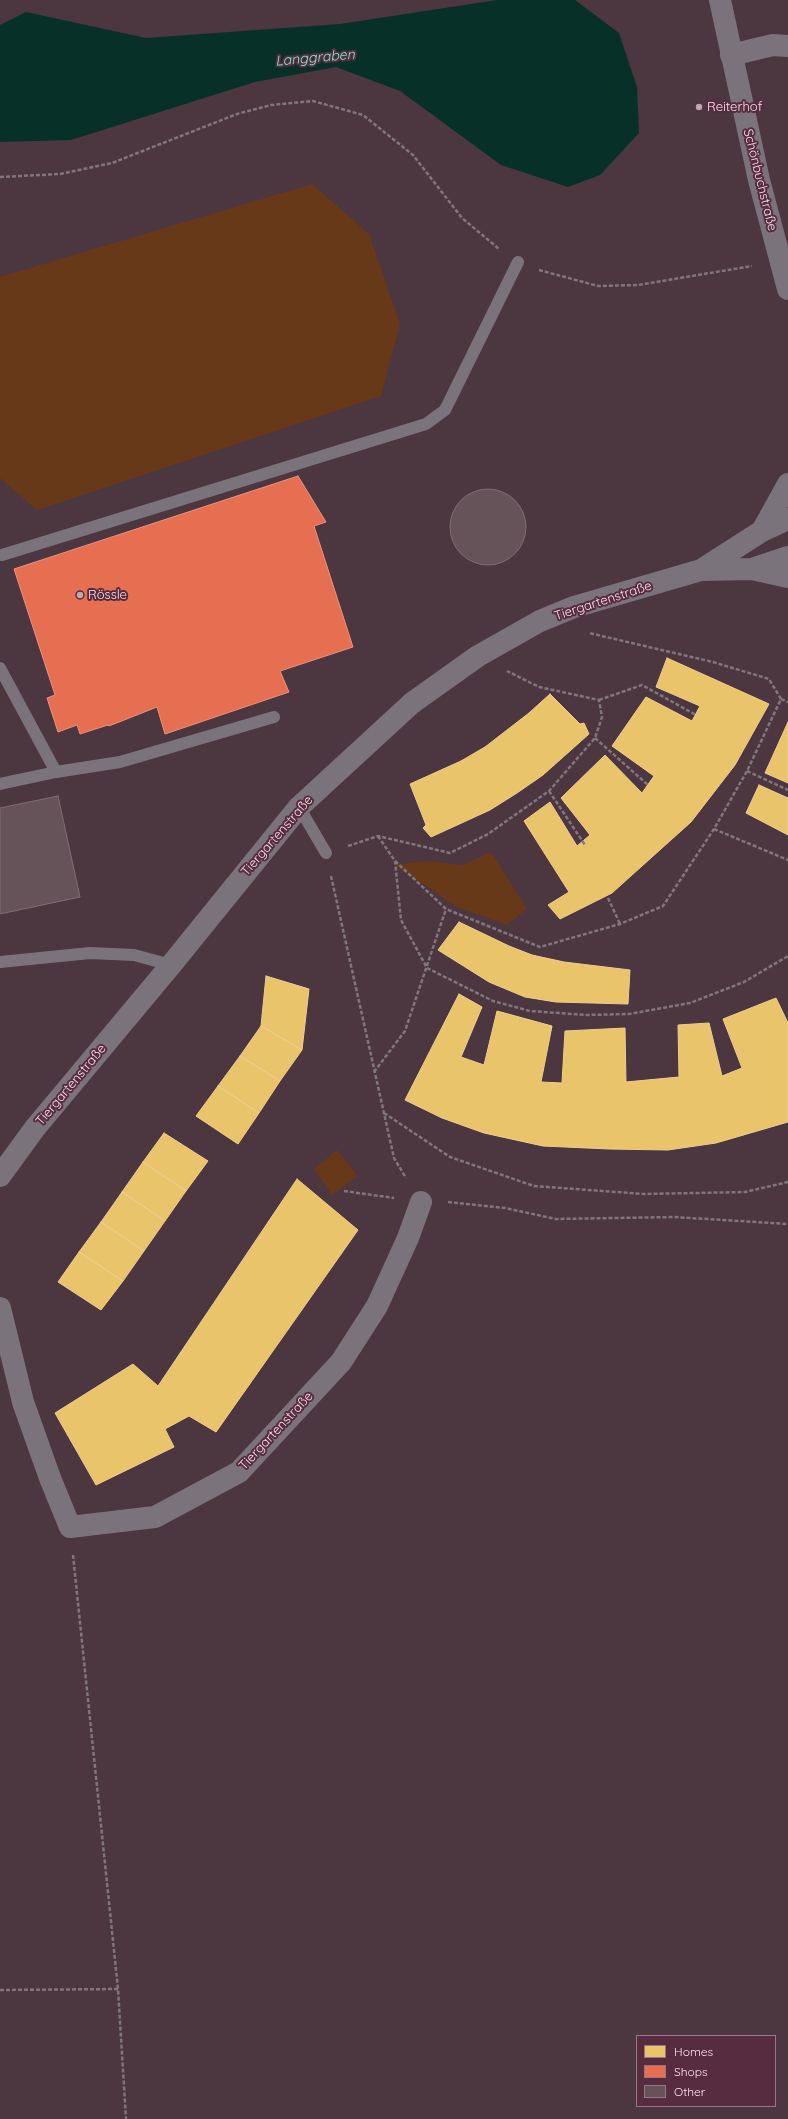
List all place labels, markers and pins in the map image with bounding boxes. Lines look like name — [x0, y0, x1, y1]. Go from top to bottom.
place label: Reiterhof — [707, 99, 762, 115]
marker: Reiterhof — [694, 102, 704, 112]
place label: Rössle — [88, 587, 127, 603]
marker: Rössle — [75, 590, 85, 600]

